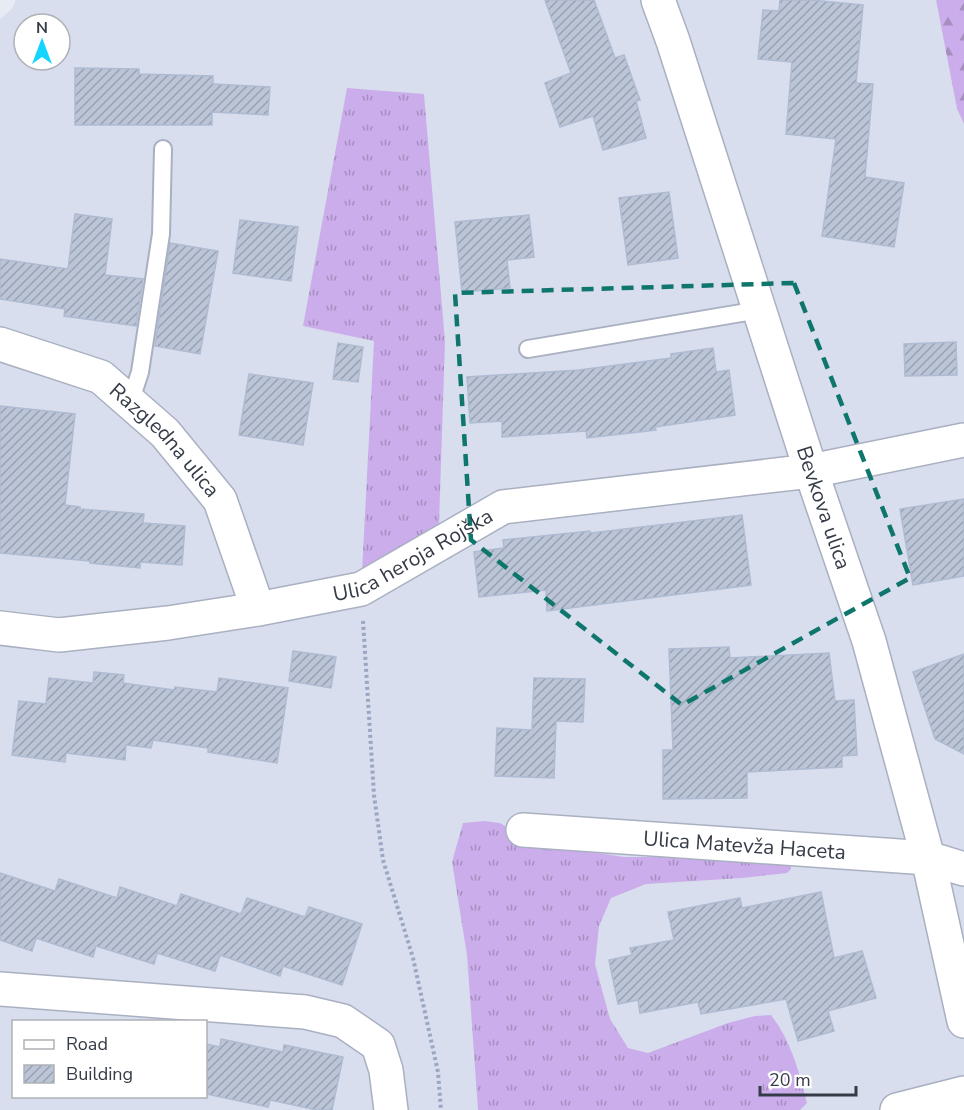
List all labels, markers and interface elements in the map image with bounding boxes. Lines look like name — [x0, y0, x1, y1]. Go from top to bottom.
north arrow — [12, 12, 72, 72]
text: N — [36, 17, 48, 39]
street label: Razgledna ulica — [103, 377, 226, 503]
street label: Bevkova ulica — [790, 442, 858, 573]
street label: Ulica heroja Rojška — [331, 502, 498, 608]
street label: Ulica Matevža Haceta — [642, 824, 847, 866]
legend — [12, 1020, 207, 1098]
text: Road — [66, 1032, 108, 1056]
scale bar — [760, 1059, 856, 1097]
text: Building — [66, 1062, 133, 1086]
text: 20 m — [769, 1068, 811, 1092]

